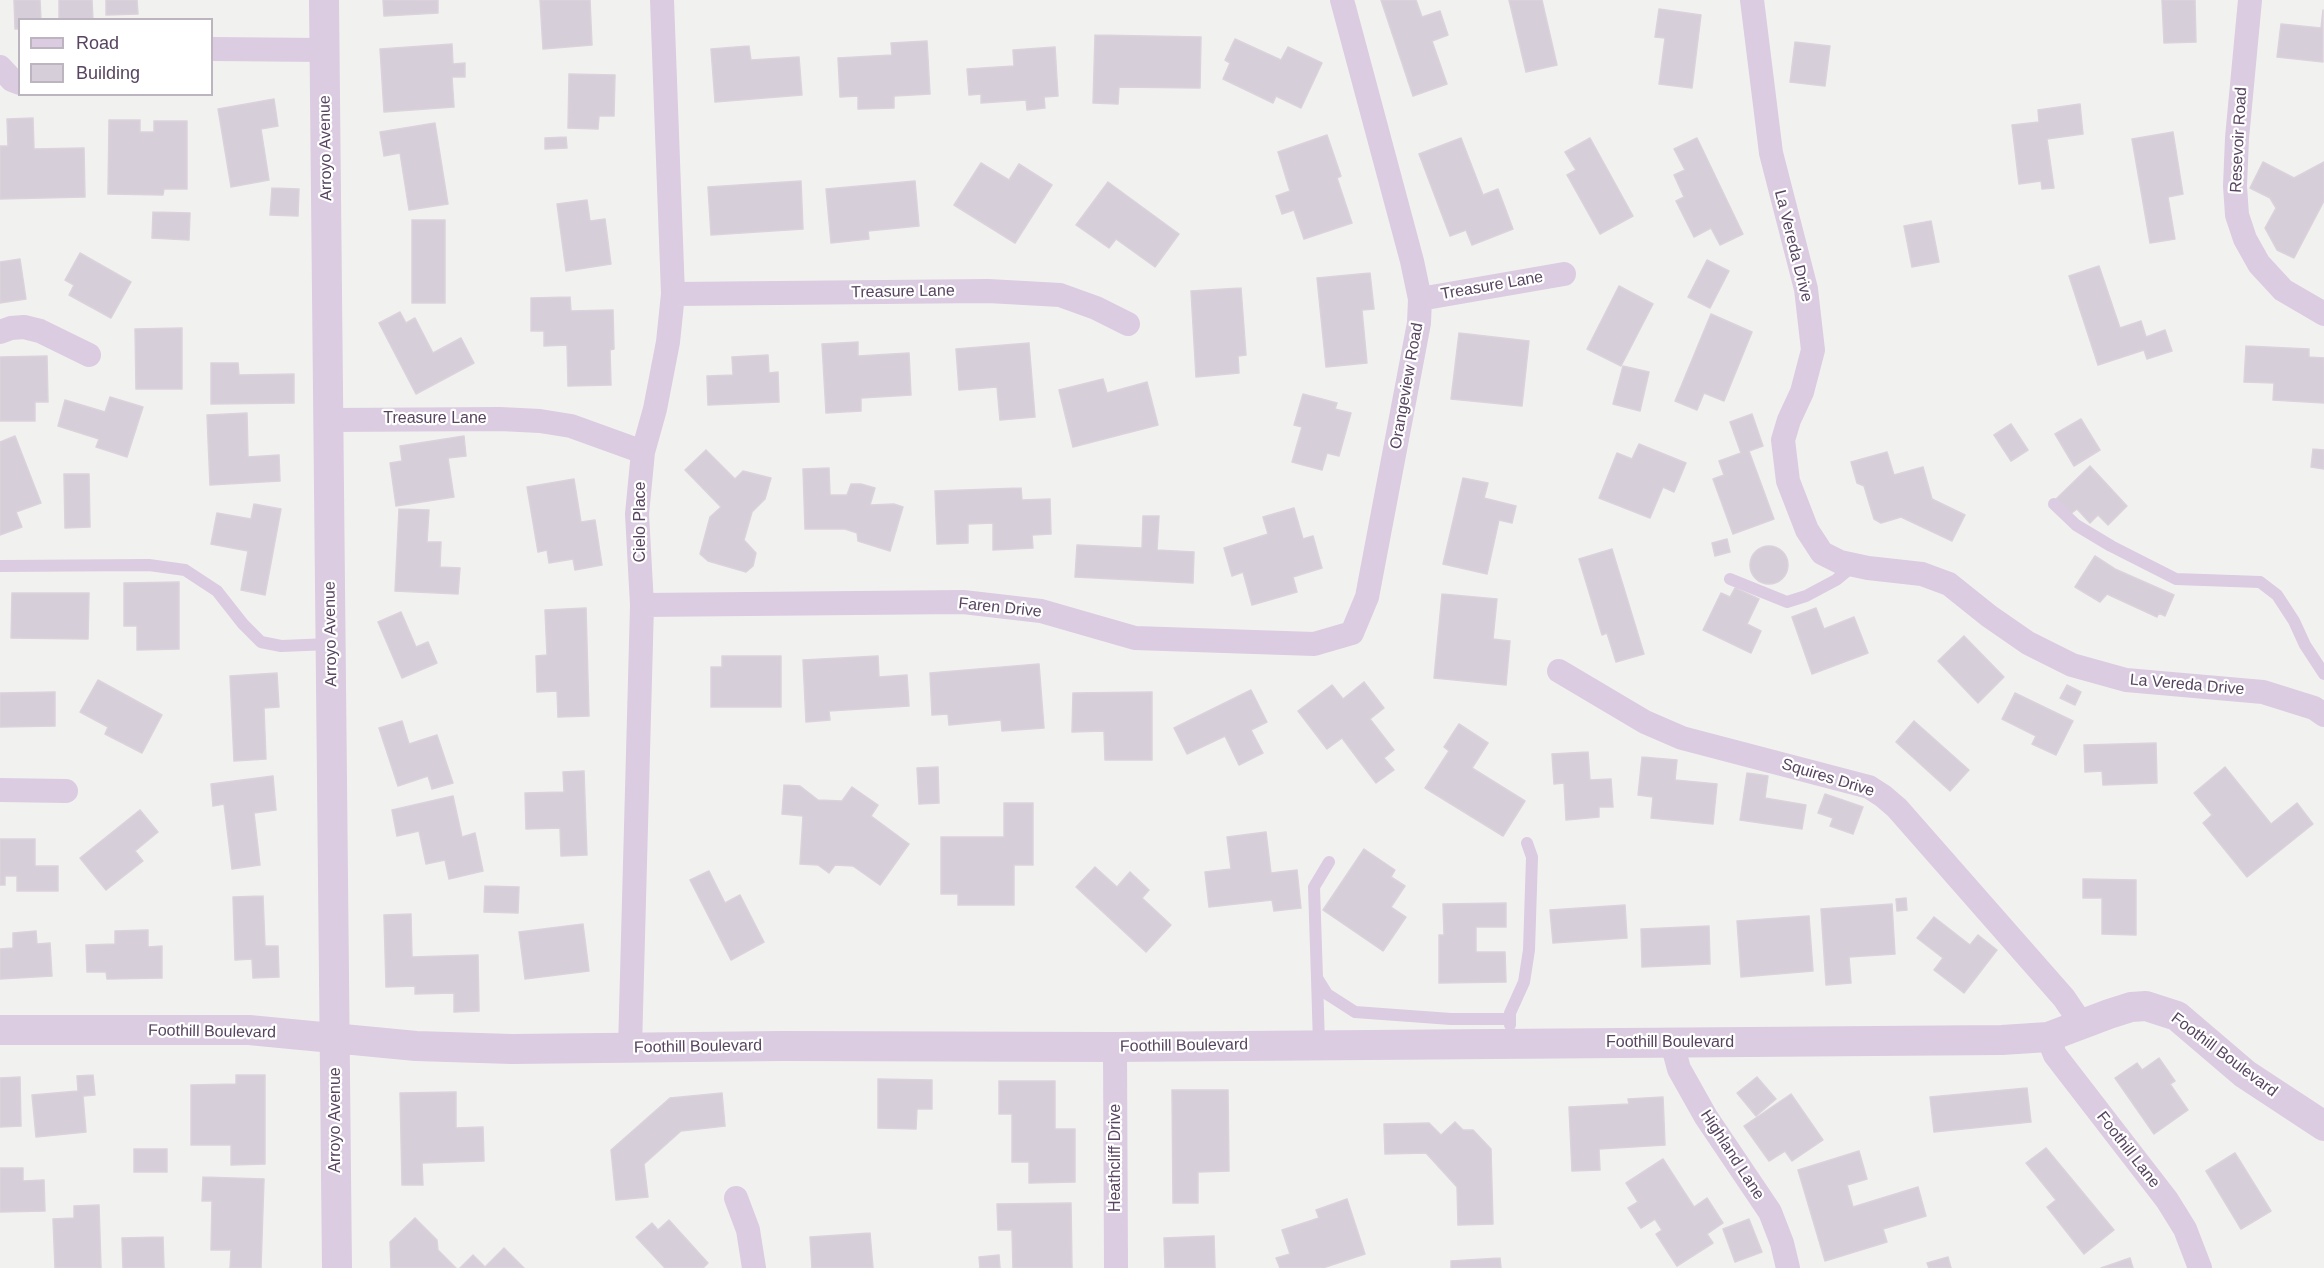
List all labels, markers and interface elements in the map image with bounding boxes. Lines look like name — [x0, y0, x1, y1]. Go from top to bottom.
legend — [18, 18, 213, 96]
text: Road — [76, 33, 119, 53]
text: Building — [76, 63, 140, 83]
street label: Resevoir Road — [2227, 87, 2251, 193]
street label: Arroyo Avenue — [315, 95, 337, 201]
street label: La Vereda Drive — [1770, 188, 1816, 304]
street label: Treasure Lane — [1439, 268, 1545, 304]
street label: Treasure Lane — [851, 281, 955, 303]
street label: Orangeview Road — [1386, 321, 1428, 451]
street label: Treasure Lane — [383, 409, 487, 429]
street label: Cielo Place — [631, 482, 651, 562]
street label: Arroyo Avenue — [320, 581, 342, 687]
street label: Faren Drive — [957, 594, 1043, 622]
street label: La Vereda Drive — [2129, 670, 2245, 700]
street label: Squires Drive — [1779, 755, 1877, 801]
street label: Foothill Boulevard — [2167, 1009, 2281, 1101]
street label: Foothill Boulevard — [148, 1021, 276, 1043]
street label: Foothill Boulevard — [1606, 1033, 1734, 1053]
street label: Foothill Boulevard — [1120, 1035, 1248, 1057]
street label: Foothill Boulevard — [634, 1036, 762, 1058]
street label: Arroyo Avenue — [326, 1067, 346, 1173]
street label: Heathcliff Drive — [1106, 1104, 1126, 1212]
street label: Highland Lane — [1696, 1106, 1768, 1204]
street label: Foothill Lane — [2092, 1108, 2164, 1192]

